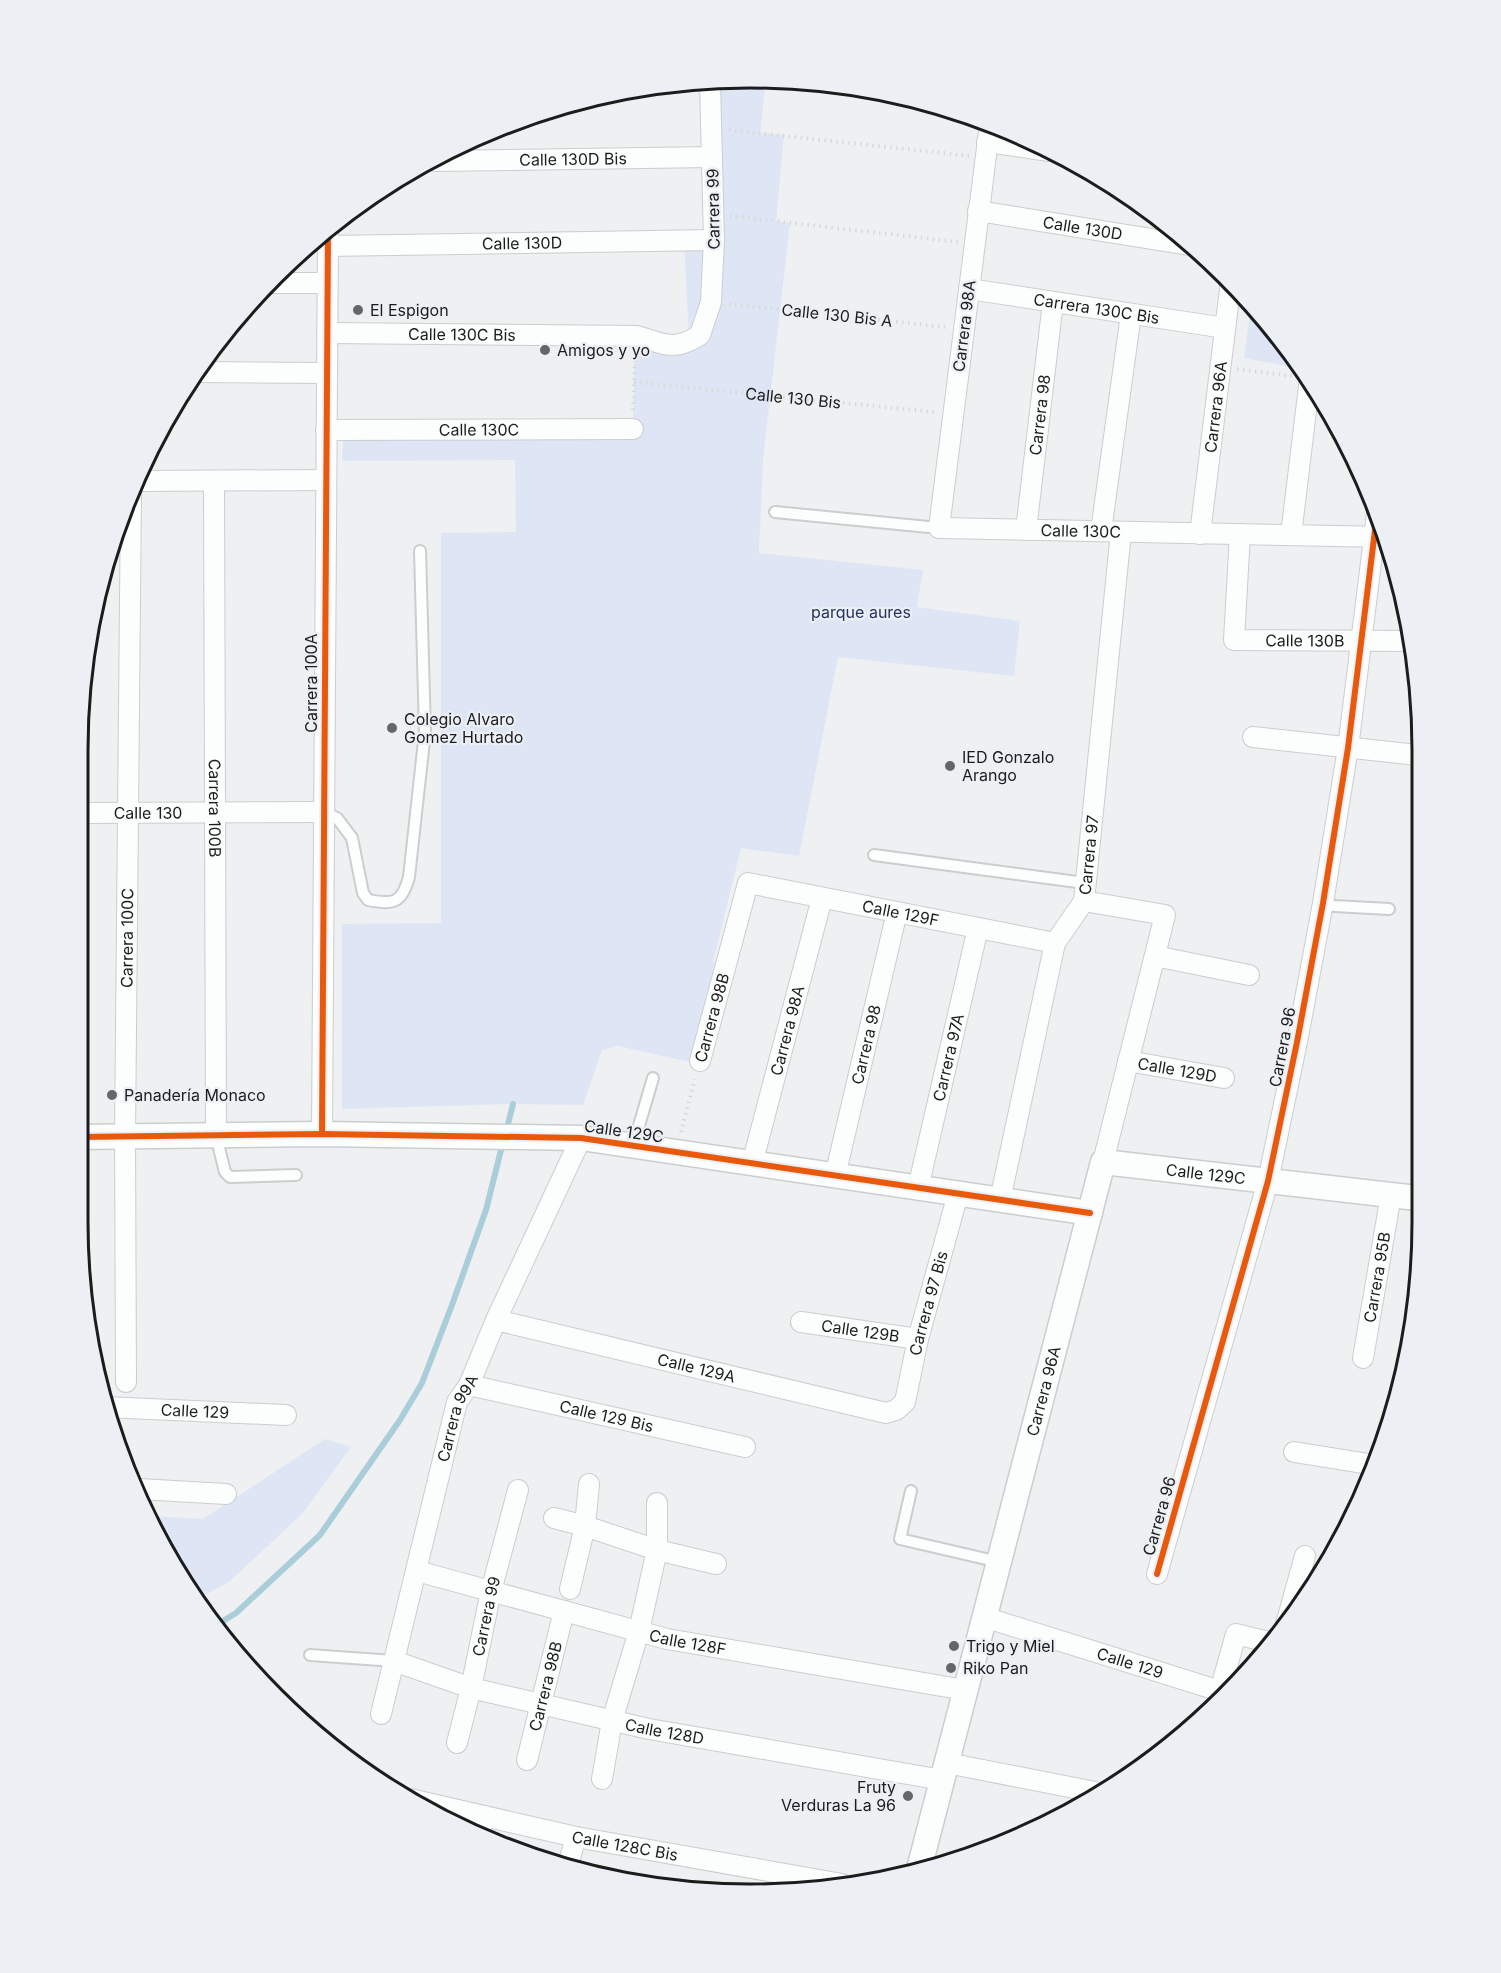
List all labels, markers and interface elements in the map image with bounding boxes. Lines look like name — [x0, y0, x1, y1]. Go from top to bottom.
street label: Calle 130D Bis — [519, 148, 627, 170]
street label: Carrera 99 — [702, 168, 724, 250]
street label: Calle 130D — [1041, 212, 1124, 244]
street label: Calle 130D — [482, 232, 562, 254]
street label: Carrera 98A — [948, 279, 980, 373]
street label: Carrera 130C Bis — [1032, 289, 1161, 328]
street label: Calle 130 Bis A — [780, 299, 894, 331]
place label: El Espigon — [370, 300, 449, 320]
marker: El Espigon — [351, 303, 365, 317]
street label: Calle 130C Bis — [408, 324, 516, 345]
place label: Amigos y yo — [557, 340, 650, 360]
marker: Amigos y yo — [538, 343, 552, 357]
street label: Carrera 96A — [1200, 360, 1231, 454]
street label: Carrera 98 — [1025, 373, 1054, 456]
street label: Calle 130 Bis — [744, 383, 842, 413]
street label: Calle 130C — [439, 419, 519, 440]
street label: Calle 130C — [1040, 520, 1121, 542]
park label: parque aures — [811, 602, 911, 622]
street label: Calle 130B — [1265, 630, 1344, 651]
street label: Carrera 100A — [301, 633, 321, 733]
place label: Colegio Alvaro Gomez Hurtado — [404, 709, 523, 747]
marker: Colegio Alvaro Gomez Hurtado — [385, 721, 399, 735]
place label: IED Gonzalo Arango — [962, 747, 1054, 785]
street label: Carrera 100B — [205, 759, 225, 857]
marker: IED Gonzalo Arango — [943, 759, 957, 773]
street label: Calle 130 — [114, 803, 182, 823]
street label: Carrera 97 — [1075, 814, 1103, 896]
street label: Carrera 100C — [116, 888, 137, 988]
street label: Calle 129F — [861, 896, 941, 930]
street label: Carrera 98B — [690, 971, 733, 1065]
street label: Carrera 98A — [766, 983, 809, 1078]
street label: Carrera 98 — [847, 1003, 885, 1086]
street label: Carrera 96 — [1264, 1005, 1300, 1089]
street label: Carrera 97A — [928, 1012, 968, 1103]
street label: Calle 129D — [1136, 1053, 1218, 1087]
place label: Panadería Monaco — [124, 1085, 266, 1105]
marker: Panadería Monaco — [105, 1088, 119, 1102]
street label: Calle 129C — [583, 1116, 665, 1146]
street label: Calle 129C — [1165, 1159, 1247, 1188]
street label: Carrera 95B — [1359, 1230, 1394, 1324]
street label: Carrera 97 Bis — [905, 1249, 952, 1357]
street label: Calle 129B — [820, 1315, 901, 1346]
street label: Carrera 96A — [1022, 1344, 1065, 1438]
street label: Calle 129A — [655, 1349, 737, 1387]
street label: Carrera 99A — [433, 1372, 482, 1464]
street label: Calle 129 Bis — [558, 1396, 655, 1436]
street label: Calle 129 — [160, 1399, 230, 1422]
street label: Carrera 96 — [1138, 1474, 1180, 1558]
street label: Carrera 99 — [468, 1574, 505, 1658]
street label: Calle 128F — [647, 1625, 728, 1659]
place label: Trigo y Miel — [966, 1636, 1055, 1656]
street label: Carrera 98B — [525, 1639, 566, 1733]
marker: Trigo y Miel — [947, 1639, 961, 1653]
street label: Calle 129 — [1094, 1643, 1166, 1683]
place label: Riko Pan — [963, 1658, 1028, 1678]
marker: Riko Pan — [944, 1661, 958, 1675]
street label: Calle 128D — [623, 1714, 706, 1748]
place label: Fruty Verduras La 96 — [781, 1777, 896, 1815]
marker: Fruty Verduras La 96 — [901, 1789, 915, 1803]
street label: Calle 128C Bis — [570, 1826, 680, 1865]

